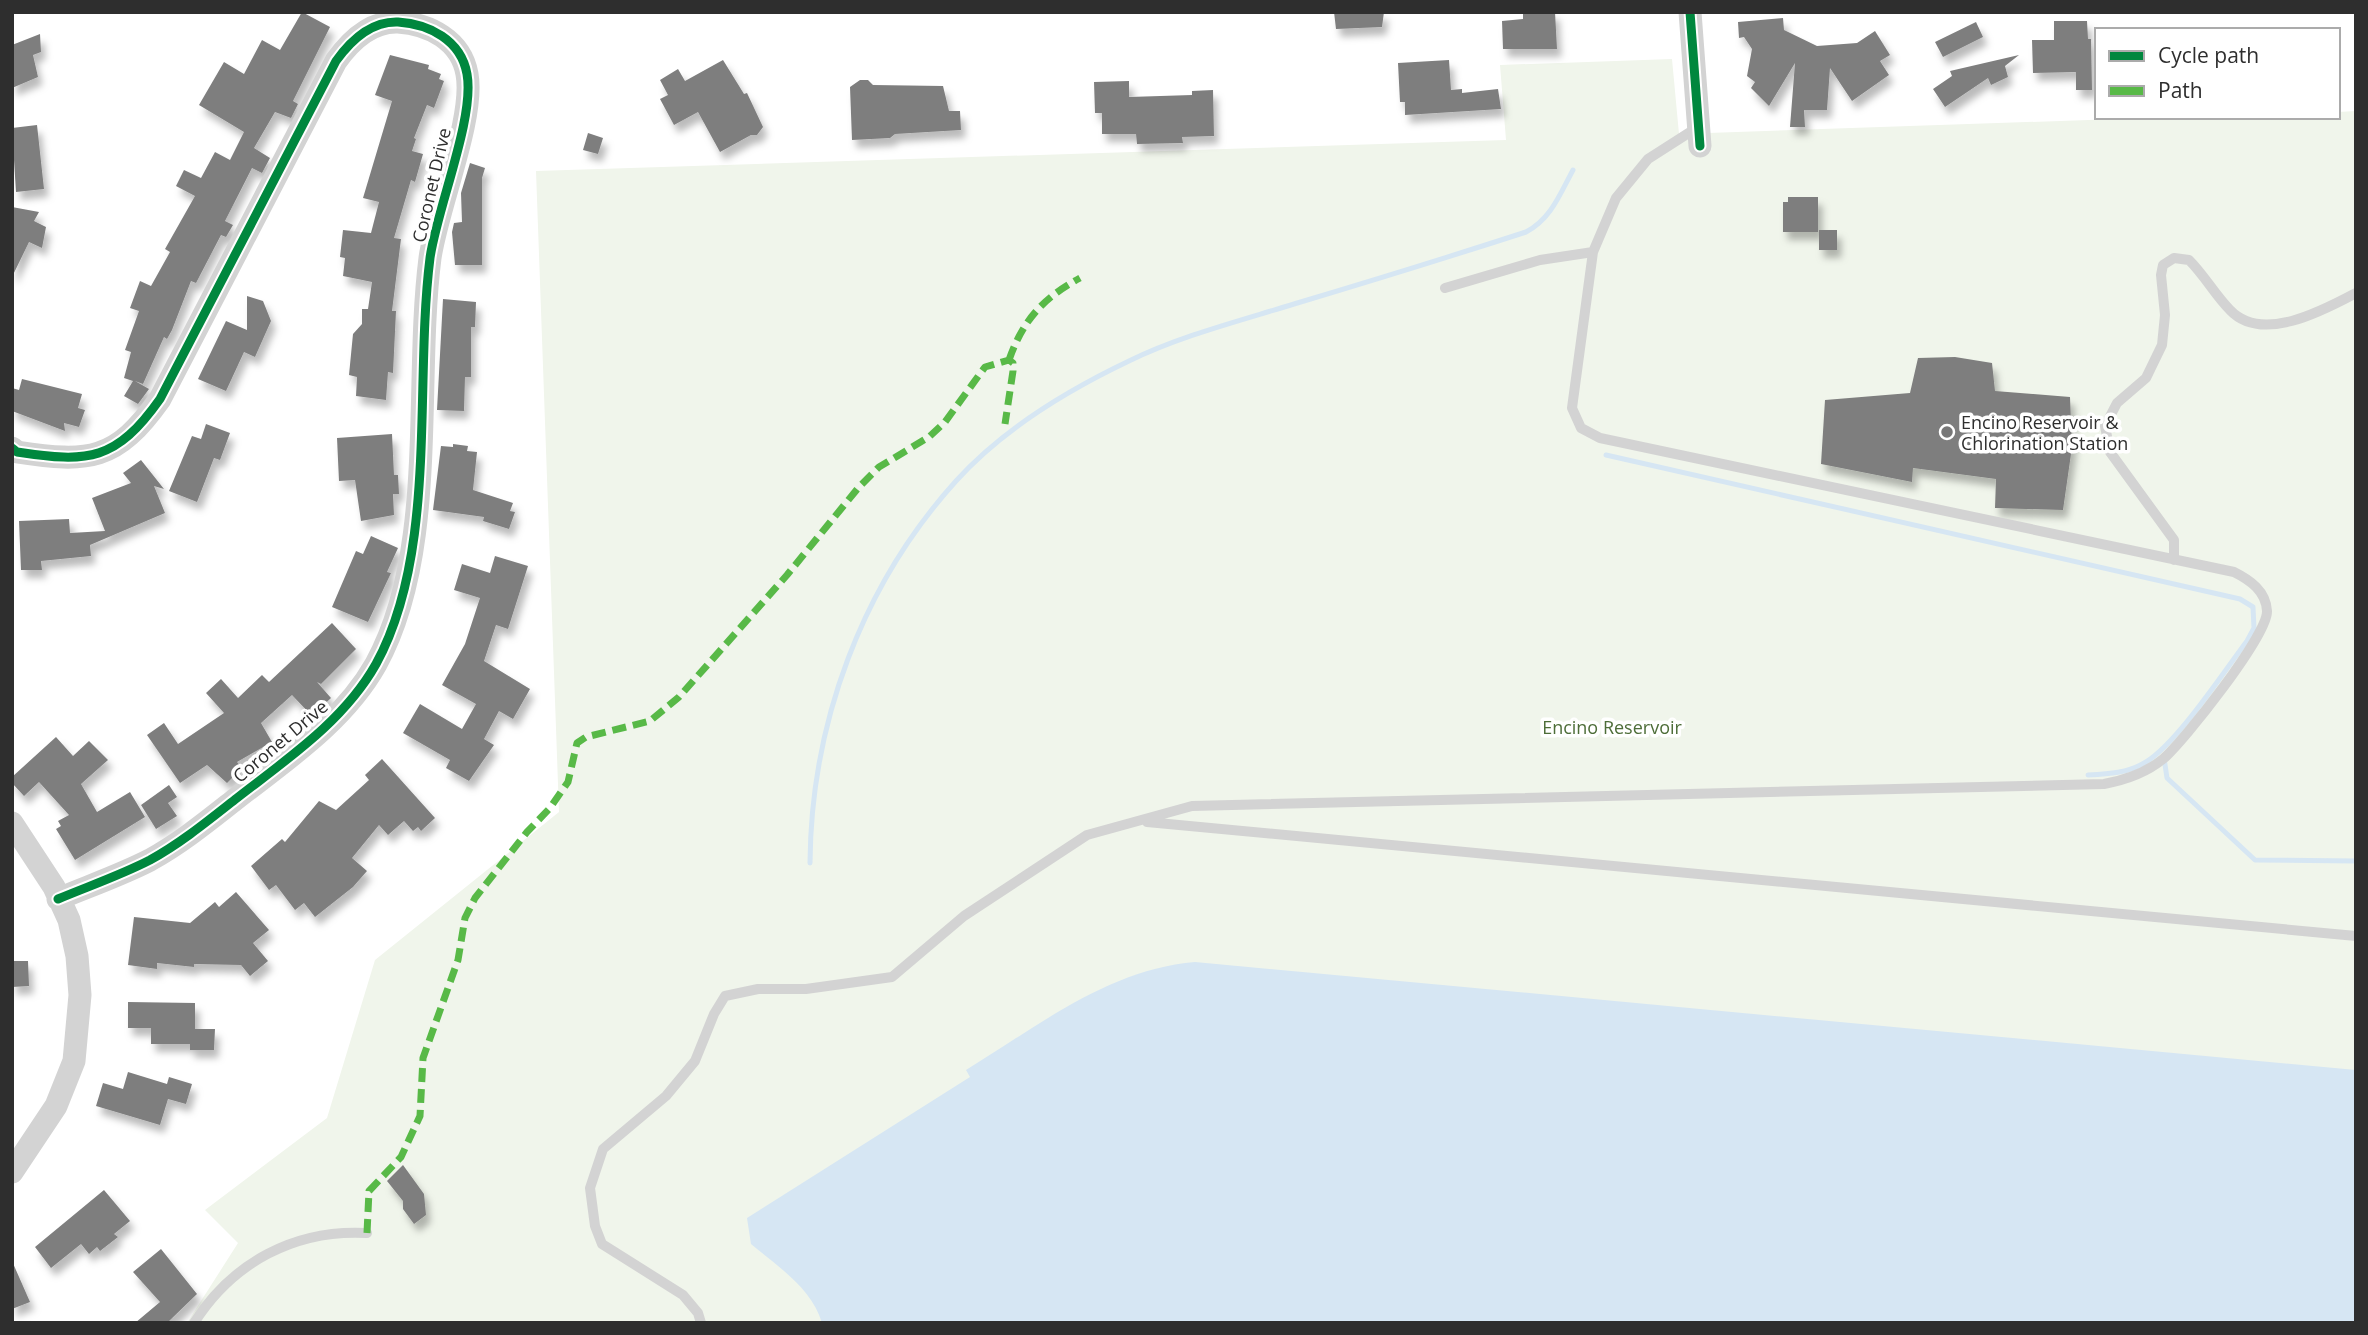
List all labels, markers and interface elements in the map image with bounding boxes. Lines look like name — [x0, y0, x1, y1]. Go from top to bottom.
legend — [2095, 28, 2340, 119]
text: Cycle path — [2158, 41, 2259, 69]
text: Path — [2158, 76, 2203, 104]
street label: Coronet Drive — [406, 125, 456, 245]
place label: Encino Reservoir & Chlorination Station — [1961, 410, 2128, 455]
marker: Encino Reservoir & Chlorination Station — [1939, 424, 1955, 440]
street label: Coronet Drive — [228, 694, 332, 788]
park label: Encino Reservoir — [1542, 715, 1683, 739]

